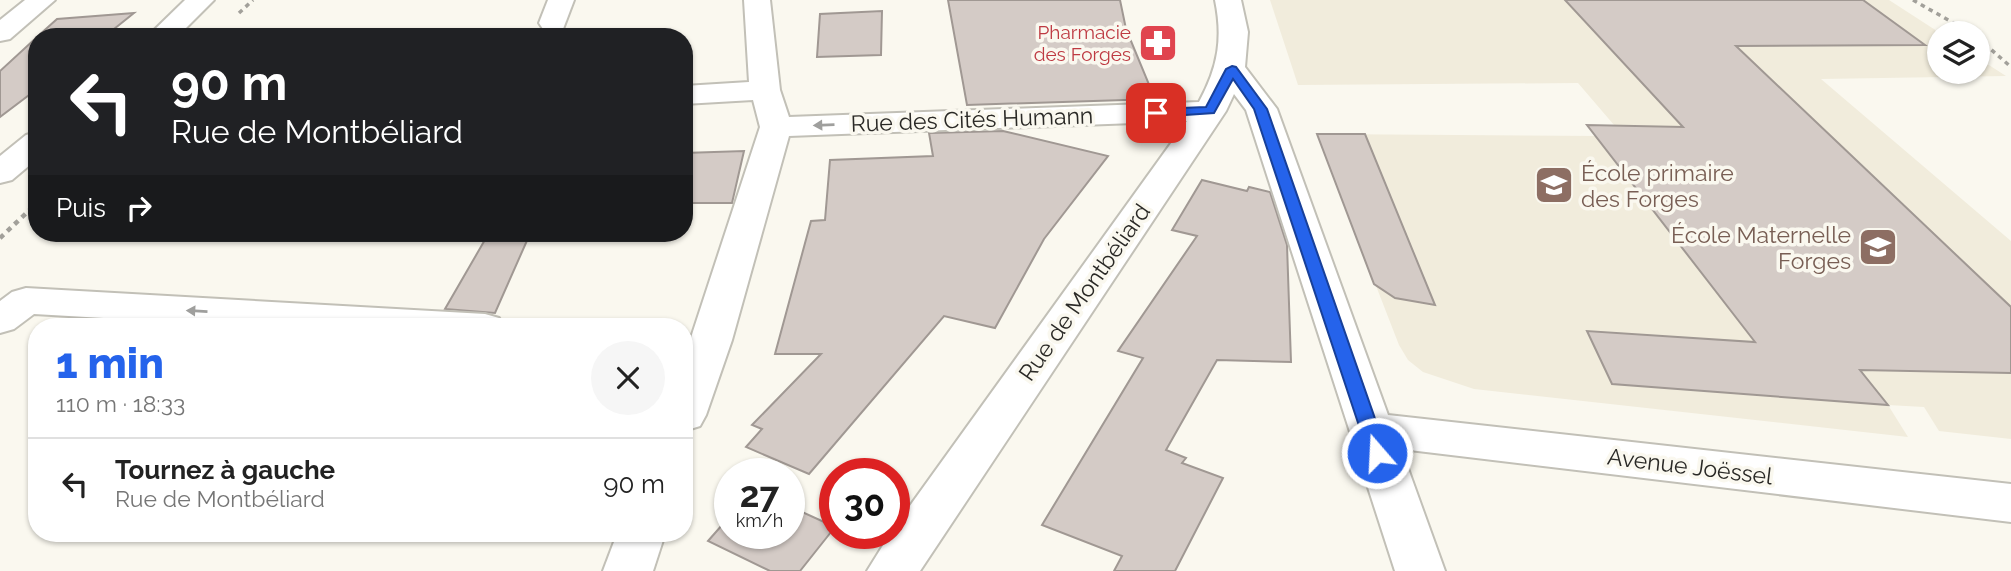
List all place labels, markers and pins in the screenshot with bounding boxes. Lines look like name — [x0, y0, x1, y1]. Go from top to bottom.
place label: Pharmacie des Forges — [1034, 21, 1131, 65]
pharmacy icon: Pharmacie des Forges — [1137, 22, 1179, 64]
pin — [1126, 83, 1186, 143]
place label: École primaire des Forges — [1581, 159, 1734, 212]
school or university icon: École primaire des Forges — [1533, 164, 1575, 206]
place label: École Maternelle Forges — [1671, 221, 1851, 274]
school or university icon: École Maternelle Forges — [1857, 226, 1899, 268]

